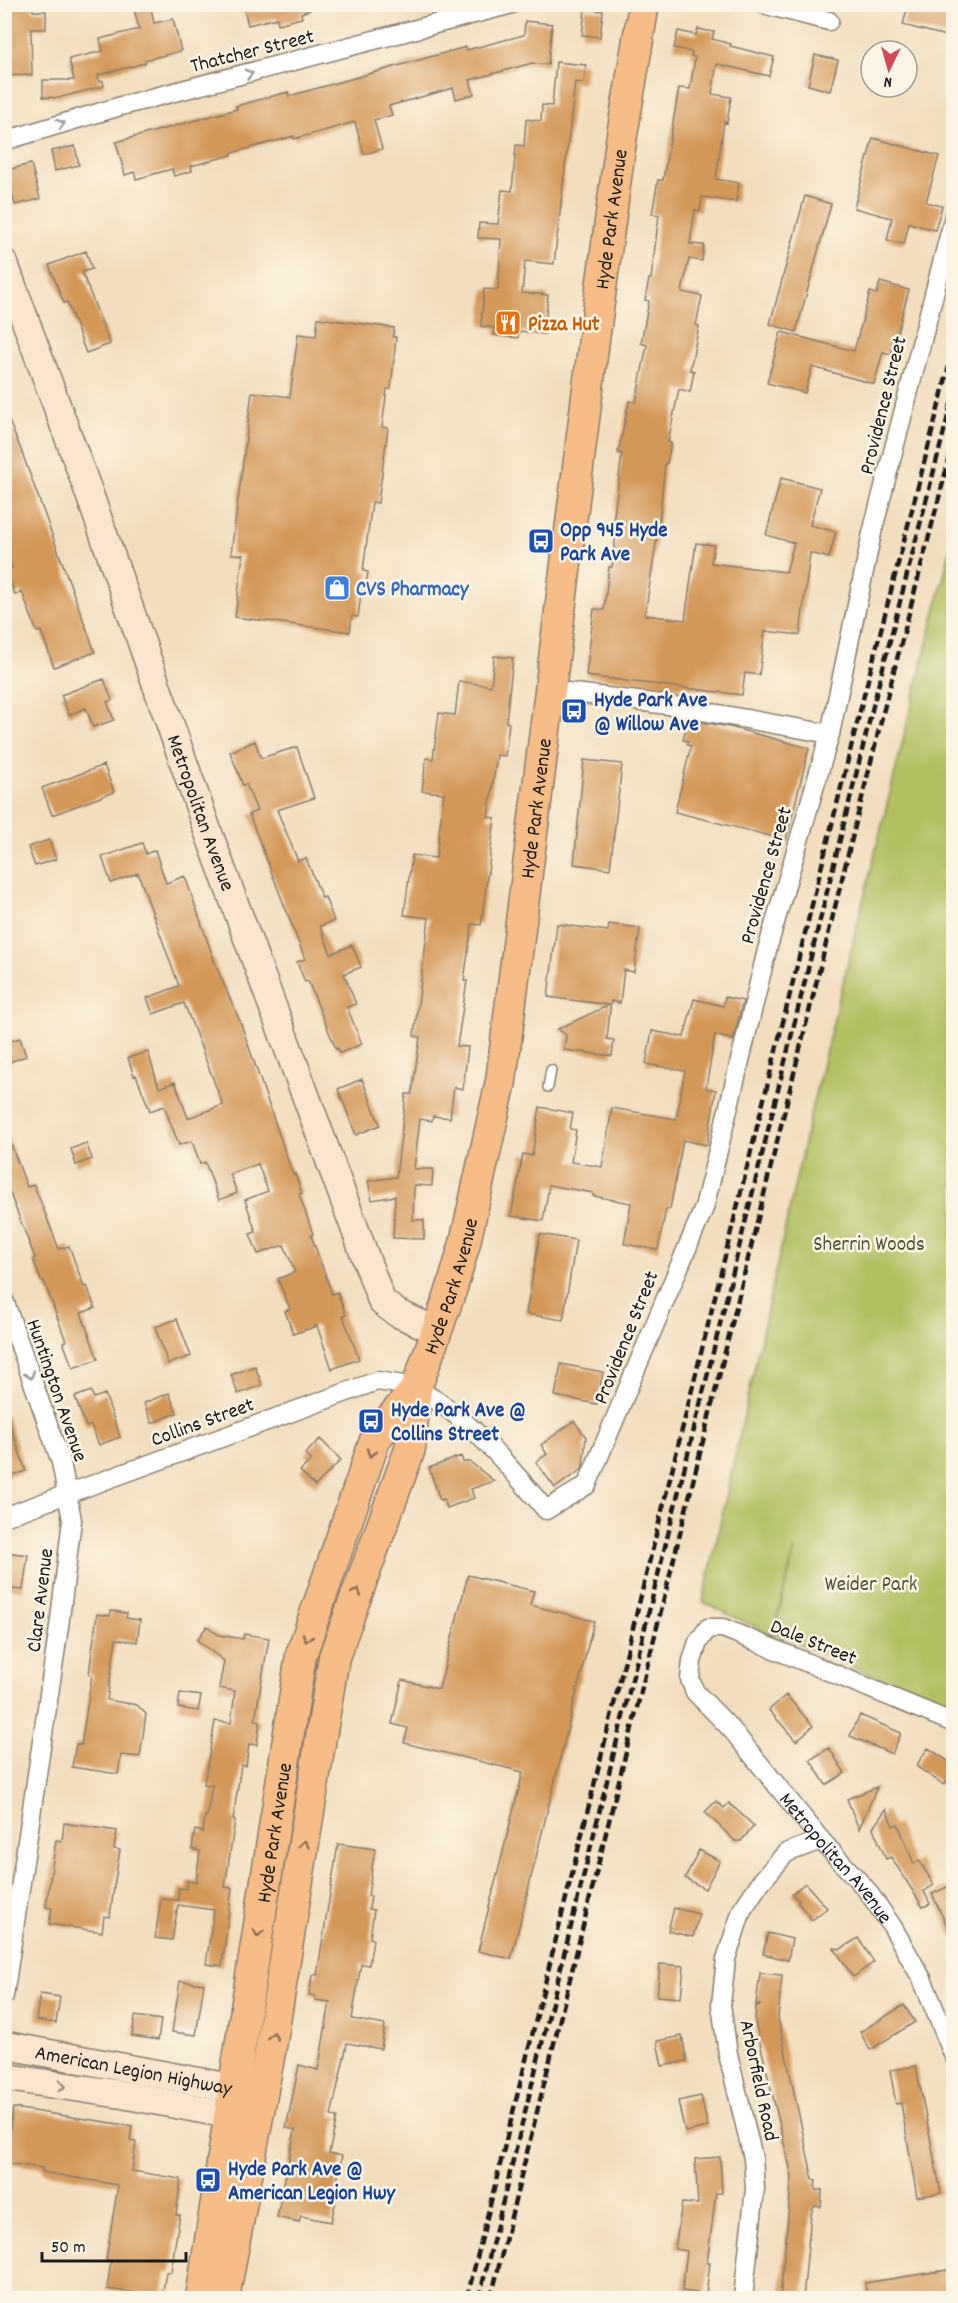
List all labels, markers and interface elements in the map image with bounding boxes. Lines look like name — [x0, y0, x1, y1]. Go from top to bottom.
street label: Thatcher Street — [188, 23, 318, 83]
north arrow — [859, 39, 919, 99]
one-way arrow — [244, 68, 254, 81]
text: N — [883, 70, 893, 93]
one-way arrow — [55, 119, 65, 131]
street label: Hyde Park Avenue — [589, 147, 638, 292]
restaurant icon: Pizza Hut — [493, 308, 523, 338]
place label: Pizza Hut — [528, 311, 600, 341]
street label: Providence Street — [853, 333, 917, 478]
place label: Opp 945 Hyde Park Ave — [560, 517, 667, 571]
bus stop icon: Opp 945 Hyde Park Ave — [526, 526, 556, 556]
shop icon: CVS Pharmacy — [322, 573, 352, 603]
place label: CVS Pharmacy — [356, 576, 470, 606]
place label: Hyde Park Ave @ Willow Ave — [594, 687, 707, 741]
bus stop icon: Hyde Park Ave @ Willow Ave — [559, 696, 589, 726]
street label: Metropolitan Avenue — [157, 731, 241, 896]
street label: Hyde Park Avenue — [515, 737, 562, 881]
street label: Providence Street — [734, 803, 802, 948]
street label: Hyde Park Avenue — [418, 1216, 488, 1359]
park label: Sherrin Woods — [813, 1231, 925, 1261]
street label: Providence Street — [587, 1267, 668, 1409]
street label: Huntington Avenue — [17, 1316, 94, 1466]
one-way arrow — [23, 1369, 35, 1380]
street label: Collins Street — [147, 1391, 259, 1456]
place label: Hyde Park Ave @ Collins Street — [391, 1397, 526, 1451]
bus stop icon: Hyde Park Ave @ Collins Street — [356, 1406, 386, 1436]
one-way arrow — [365, 1447, 378, 1458]
street label: Clare Avenue — [21, 1547, 63, 1654]
park label: Weider Park — [825, 1571, 917, 1601]
one-way arrow — [350, 1587, 363, 1598]
street label: Dale Street — [765, 1613, 861, 1675]
one-way arrow — [301, 1632, 314, 1642]
street label: Hyde Park Avenue — [251, 1761, 302, 1905]
street label: Metropolitan Avenue — [770, 1787, 898, 1931]
one-way arrow — [297, 1839, 310, 1849]
one-way arrow — [252, 1929, 264, 1938]
street label: Arborfield Road — [730, 2017, 785, 2144]
one-way arrow — [266, 2032, 279, 2042]
street label: American Legion Highway — [32, 2039, 235, 2105]
one-way arrow — [58, 2079, 67, 2091]
place label: Hyde Park Ave @ American Legion Hwy — [228, 2156, 397, 2210]
bus stop icon: Hyde Park Ave @ American Legion Hwy — [193, 2165, 223, 2195]
scale bar — [42, 2225, 186, 2263]
text: 50 m — [51, 2236, 86, 2261]

